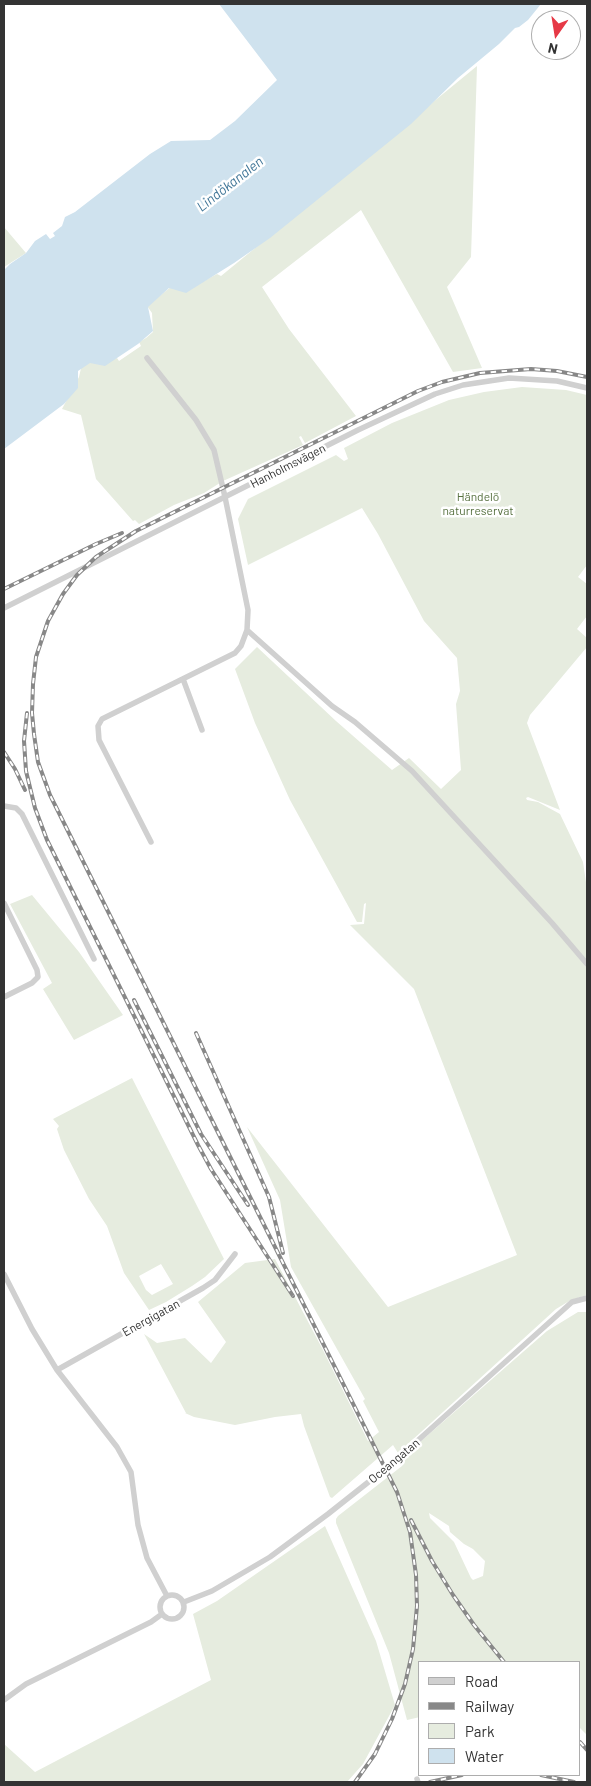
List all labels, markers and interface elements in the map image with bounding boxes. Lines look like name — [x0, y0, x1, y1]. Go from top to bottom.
north arrow — [531, 10, 581, 60]
text: N — [546, 40, 559, 58]
water label: Lindökanalen — [193, 153, 267, 215]
street label: Hanholmsvägen — [248, 441, 328, 491]
park label: Händelö naturreservat — [442, 490, 514, 518]
street label: Energigatan — [120, 1296, 182, 1340]
street label: Oceangatan — [366, 1436, 422, 1486]
legend — [418, 1661, 581, 1776]
text: Road — [465, 1672, 498, 1690]
text: Railway — [465, 1697, 514, 1715]
text: Park — [465, 1722, 494, 1740]
text: Water — [465, 1747, 504, 1765]

